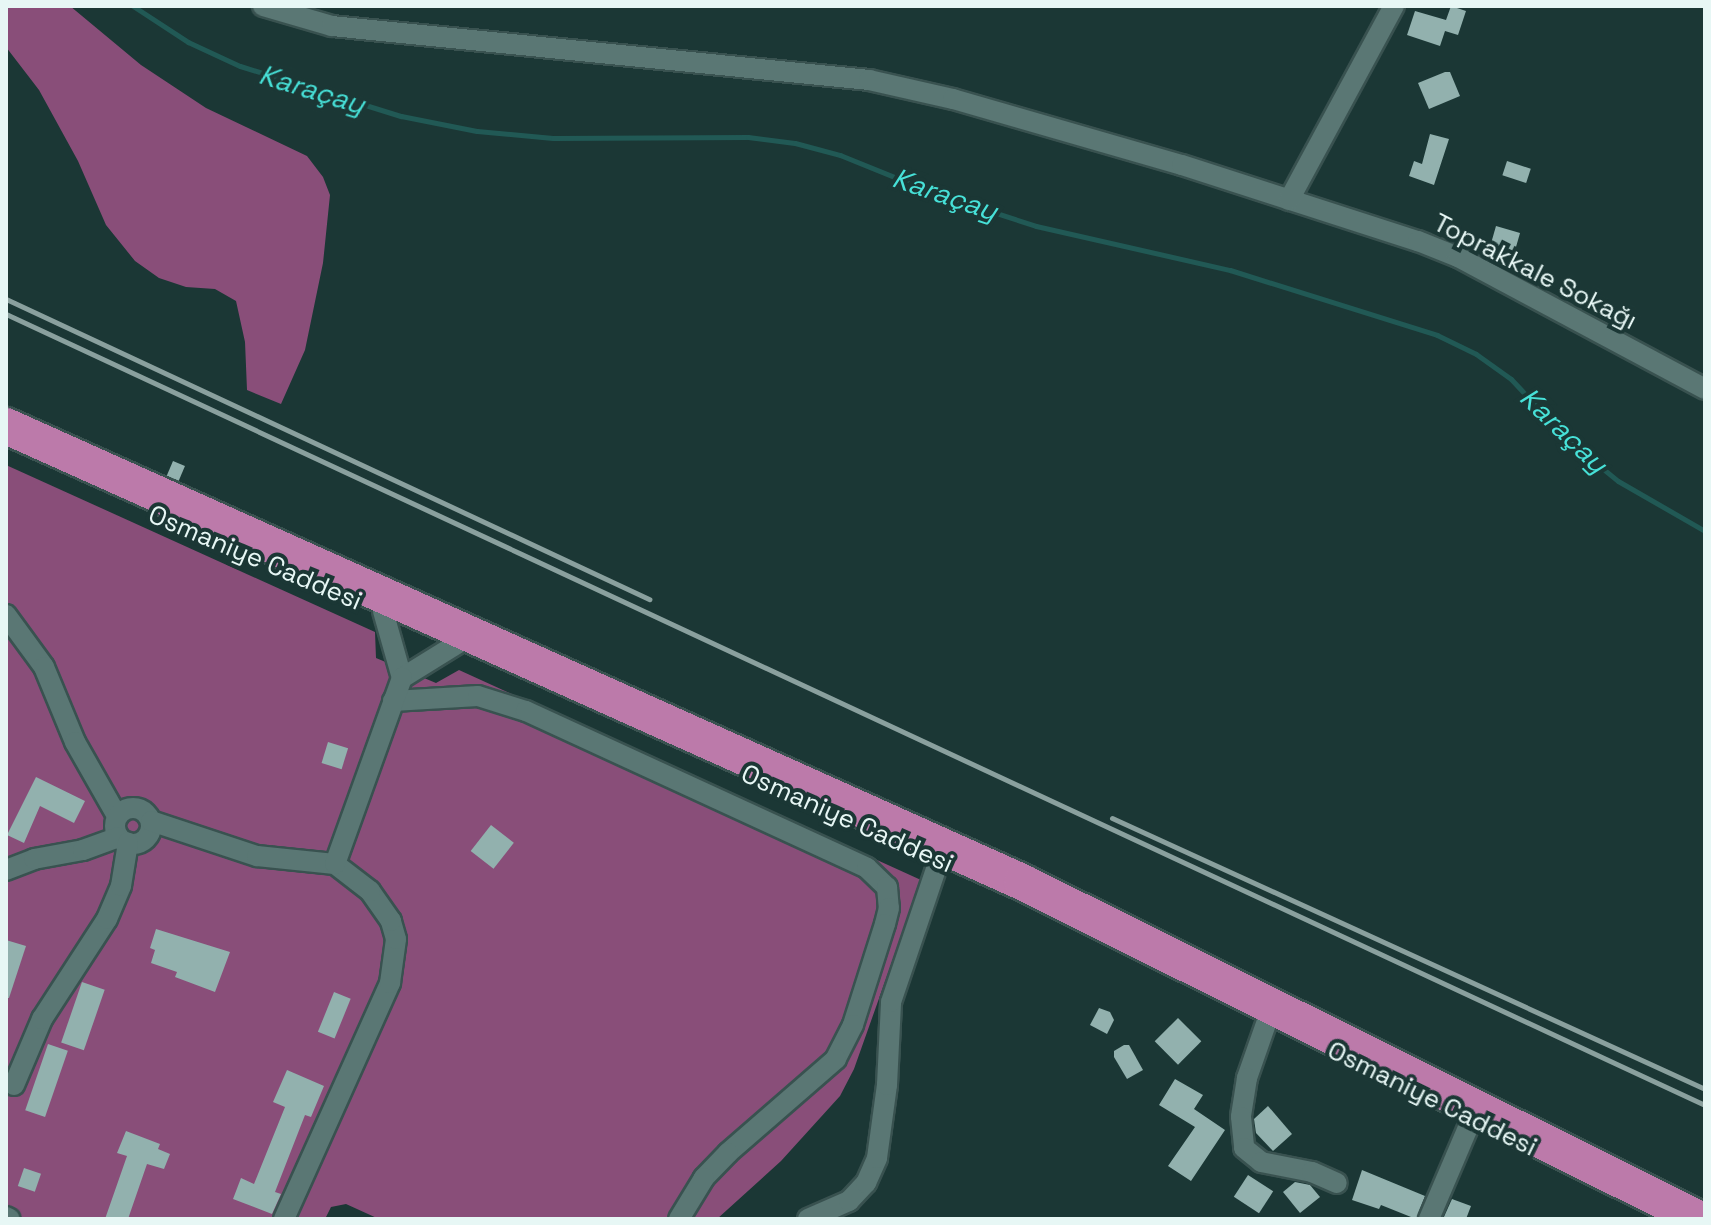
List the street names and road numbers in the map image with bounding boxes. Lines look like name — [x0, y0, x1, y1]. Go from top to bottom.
street label: Toprakkale Sokağı — [1428, 207, 1642, 337]
street label: Osmaniye Caddesi — [144, 499, 366, 617]
street label: Osmaniye Caddesi — [736, 758, 958, 880]
street label: Osmaniye Caddesi — [1322, 1035, 1542, 1163]

